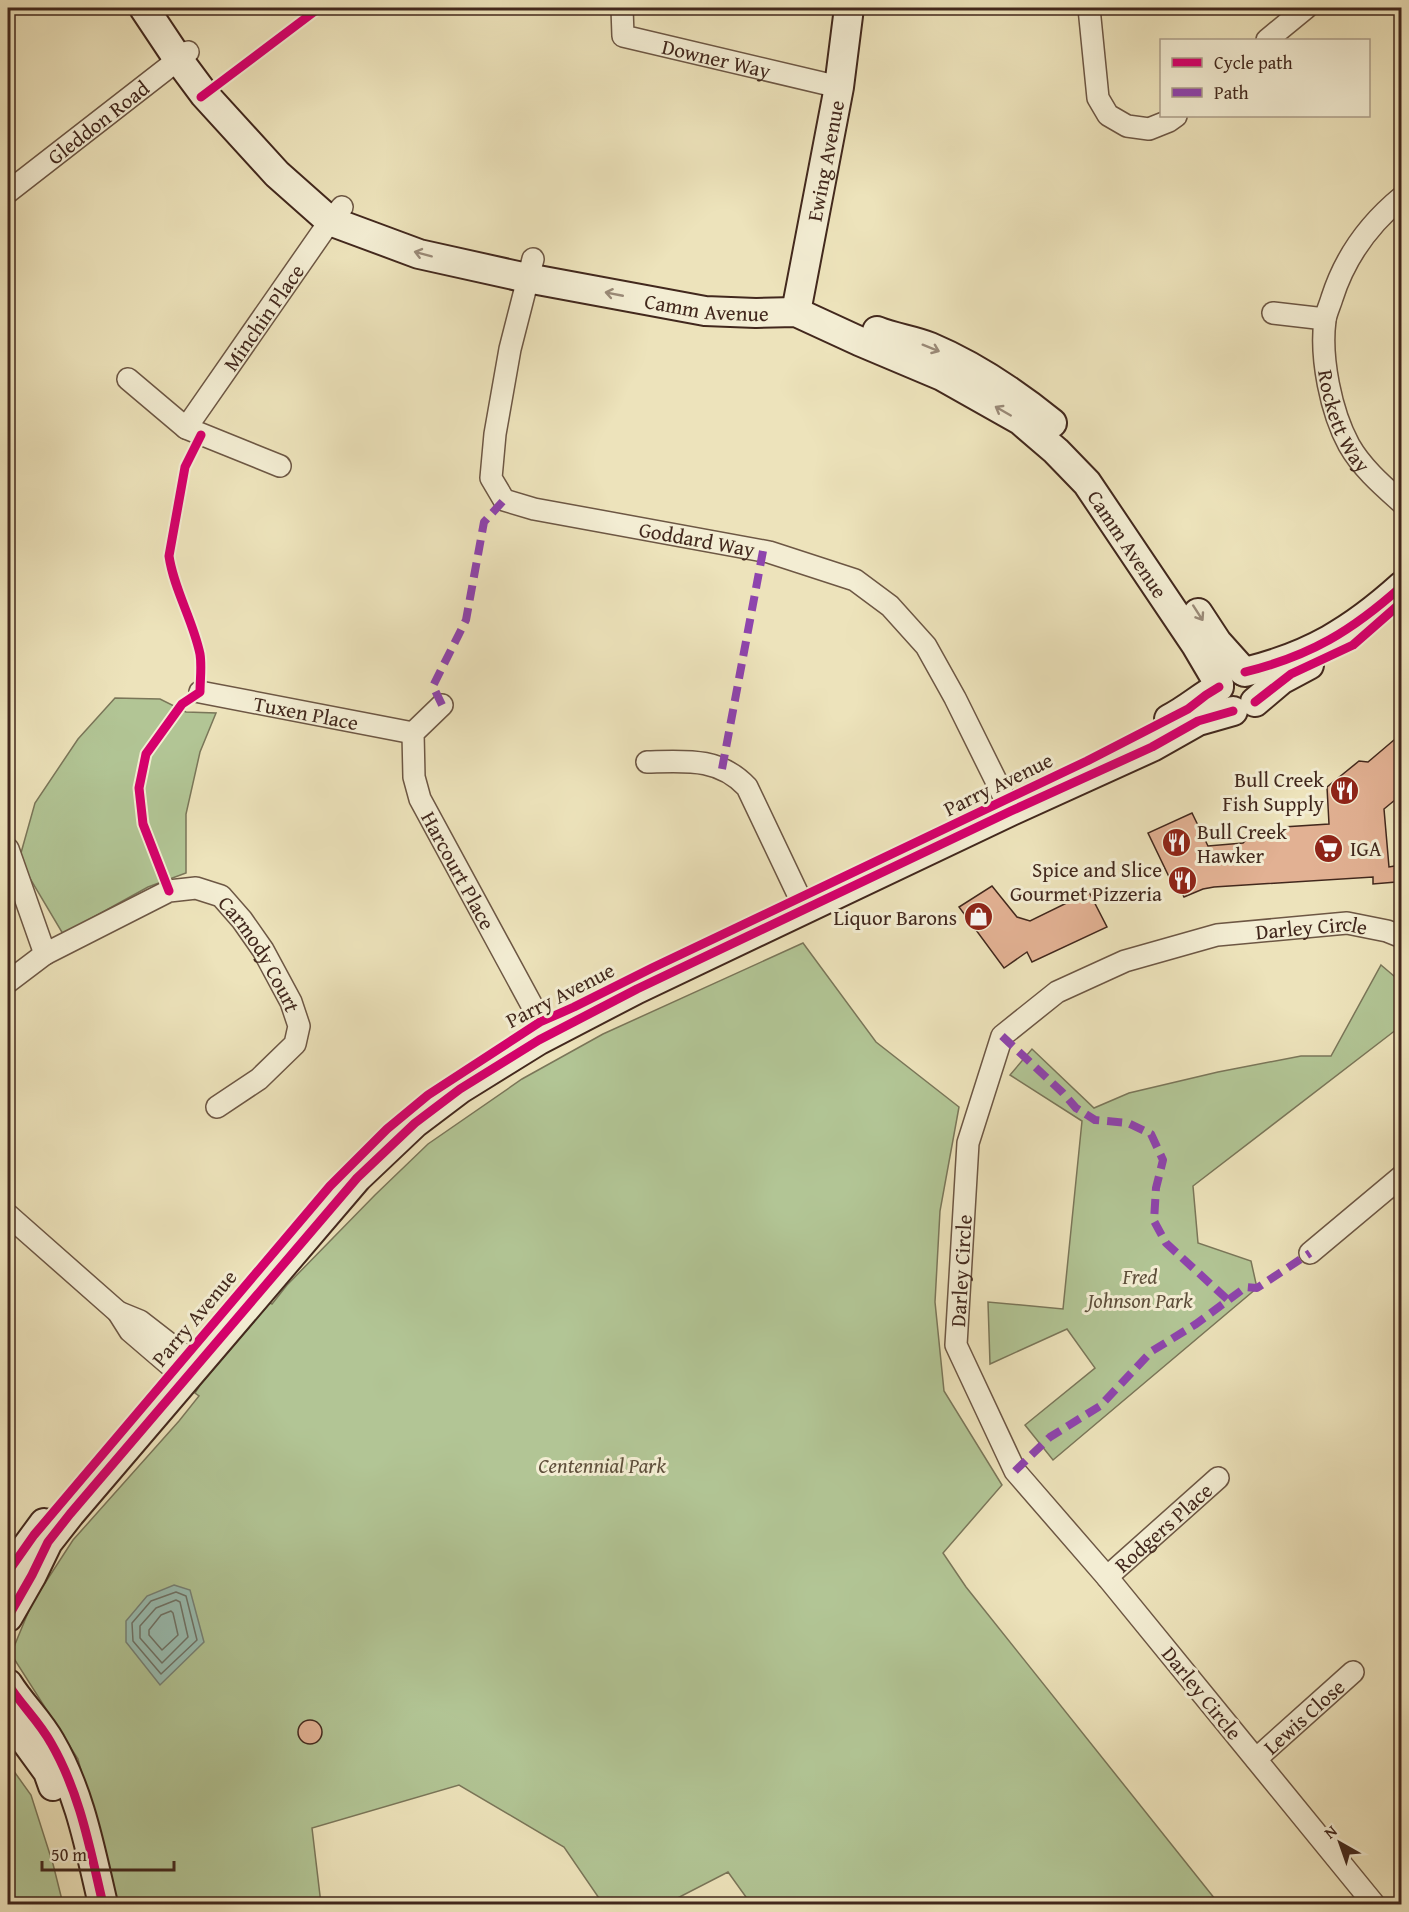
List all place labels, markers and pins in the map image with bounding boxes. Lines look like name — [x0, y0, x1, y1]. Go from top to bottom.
place label: Bull Creek Fish Supply — [1222, 764, 1325, 819]
restaurant icon: Bull Creek Fish Supply — [1329, 775, 1361, 807]
place label: Bull Creek Hawker — [1197, 816, 1287, 871]
restaurant icon: Bull Creek Hawker — [1160, 827, 1192, 859]
supermarket icon: IGA — [1313, 832, 1345, 864]
place label: IGA — [1350, 833, 1382, 864]
place label: Spice and Slice Gourmet Pizzeria — [1010, 854, 1162, 909]
restaurant icon: Spice and Slice Gourmet Pizzeria — [1167, 865, 1199, 897]
shop icon: Liquor Barons — [962, 901, 994, 933]
place label: Liquor Barons — [833, 902, 957, 933]

